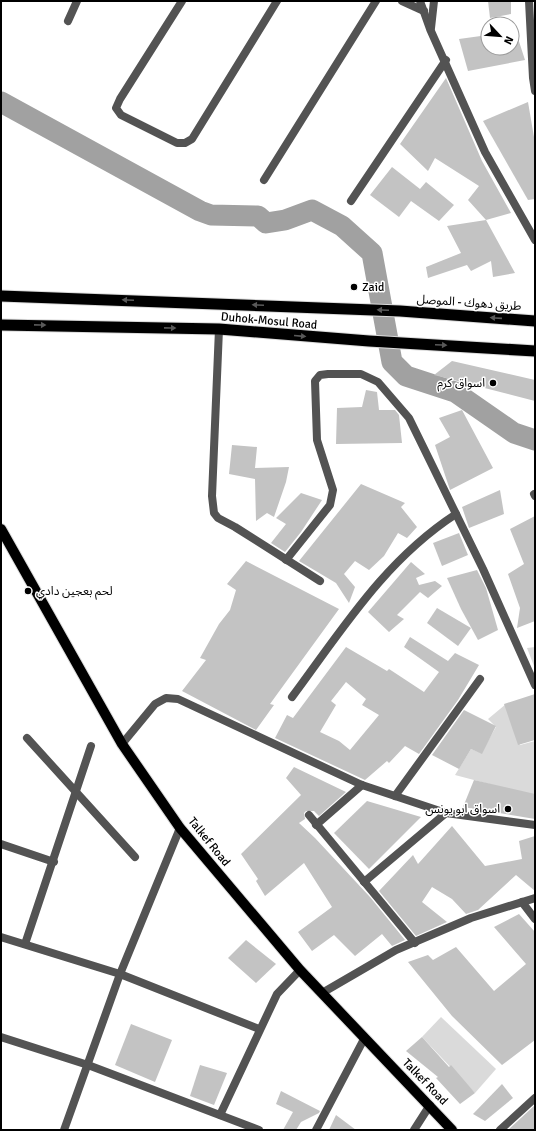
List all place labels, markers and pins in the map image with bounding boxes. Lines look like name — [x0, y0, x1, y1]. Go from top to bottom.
place label: Zaid — [362, 280, 384, 295]
marker: Zaid — [349, 282, 359, 292]
place label: اسواق كرم — [437, 376, 485, 392]
marker: اسواق كرم — [488, 378, 498, 388]
place label: لحم بعجين دادي — [36, 584, 113, 600]
marker: لحم بعجين دادي — [23, 586, 33, 596]
place label: اسواق ابو يونس — [425, 802, 500, 817]
marker: اسواق ابو يونس — [503, 804, 513, 814]

